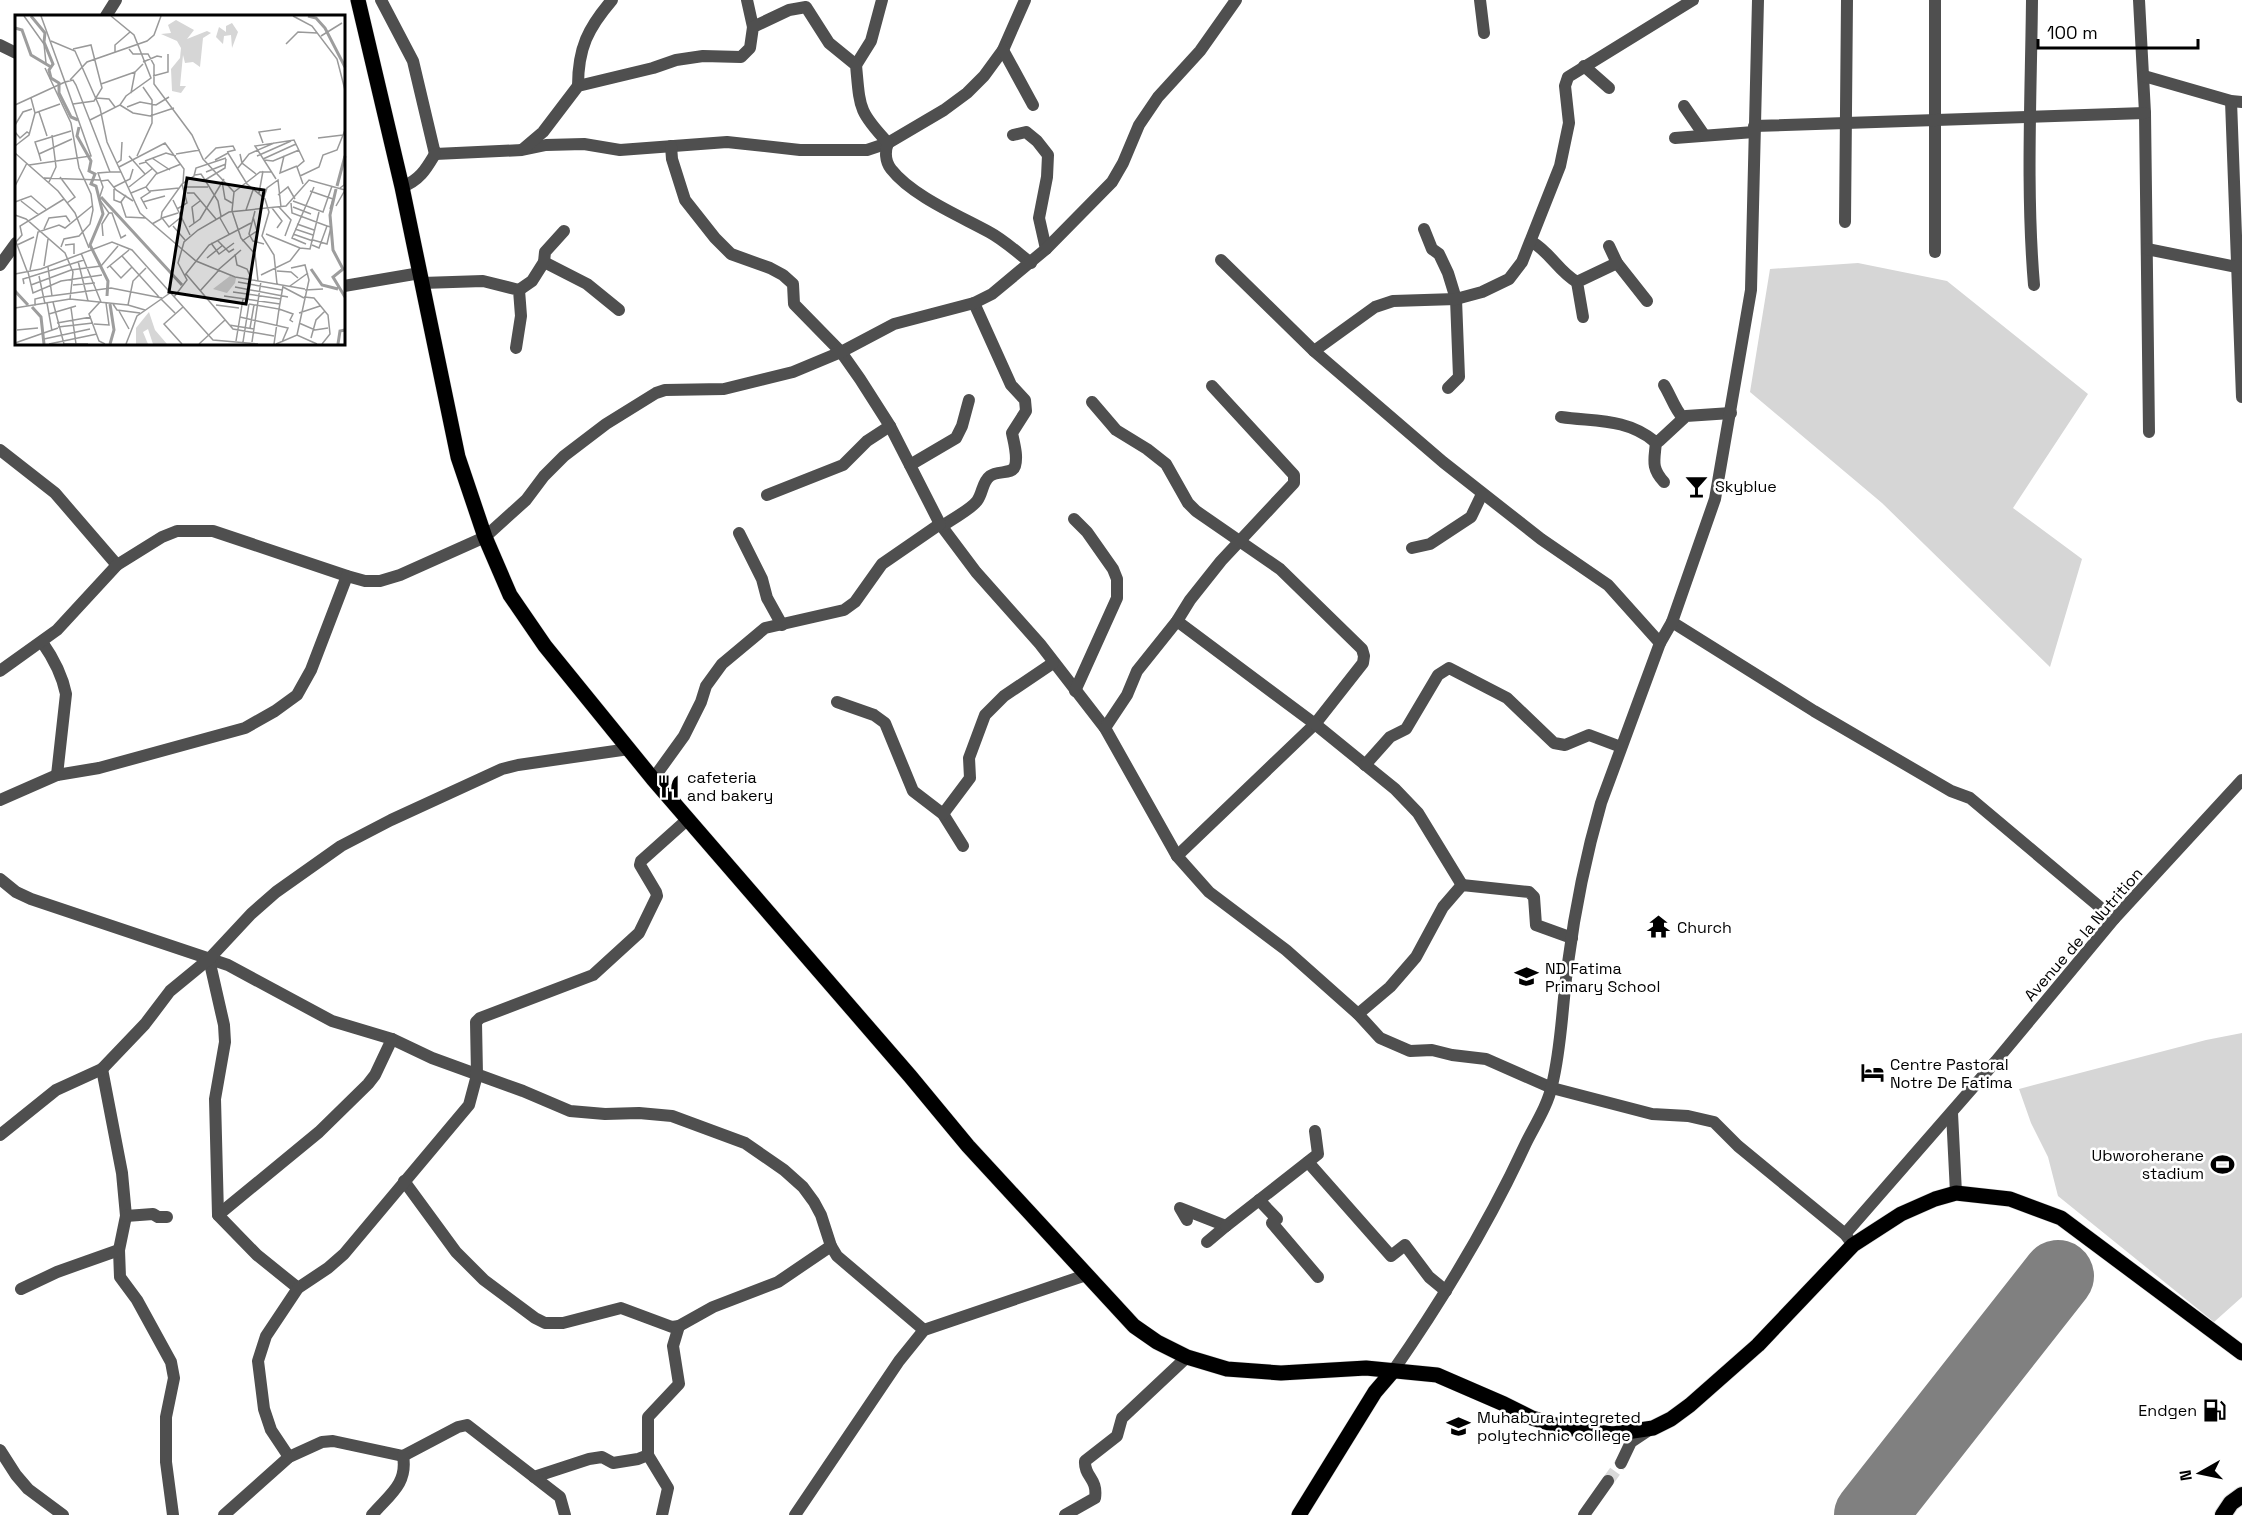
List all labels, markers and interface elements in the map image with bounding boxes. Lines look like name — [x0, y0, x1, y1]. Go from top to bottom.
scale bar — [2038, 12, 2198, 50]
inset map — [15, 15, 345, 345]
text: 100 m — [2047, 21, 2098, 44]
bar icon: Skyblue — [1684, 473, 1710, 499]
place label: Skyblue — [1715, 476, 1777, 497]
place label: cafeteria and bakery — [687, 767, 773, 806]
restaurant icon: cafeteria and bakery — [656, 773, 682, 799]
street label: Avenue de la Nutrition — [2020, 863, 2147, 1006]
temple icon: Church — [1646, 914, 1672, 940]
place label: Church — [1677, 917, 1732, 938]
place label: ND Fatima Primary School — [1545, 958, 1660, 997]
school or university icon: ND Fatima Primary School — [1514, 964, 1540, 990]
place label: Centre Pastoral Notre De Fatima — [1890, 1054, 2013, 1093]
hotel icon: Centre Pastoral Notre De Fatima — [1859, 1060, 1885, 1086]
place label: Ubworoherane stadium — [2091, 1145, 2204, 1184]
sports icon: Ubworoherane stadium — [2209, 1151, 2235, 1177]
fuel station icon: Endgen — [2202, 1397, 2228, 1423]
place label: Endgen — [2138, 1400, 2197, 1421]
place label: Muhabura integreted polytechnic college — [1477, 1407, 1641, 1446]
school or university icon: Muhabura integreted polytechnic college — [1446, 1413, 1472, 1439]
north arrow — [2170, 1443, 2230, 1503]
text: N — [2174, 1468, 2197, 1482]

